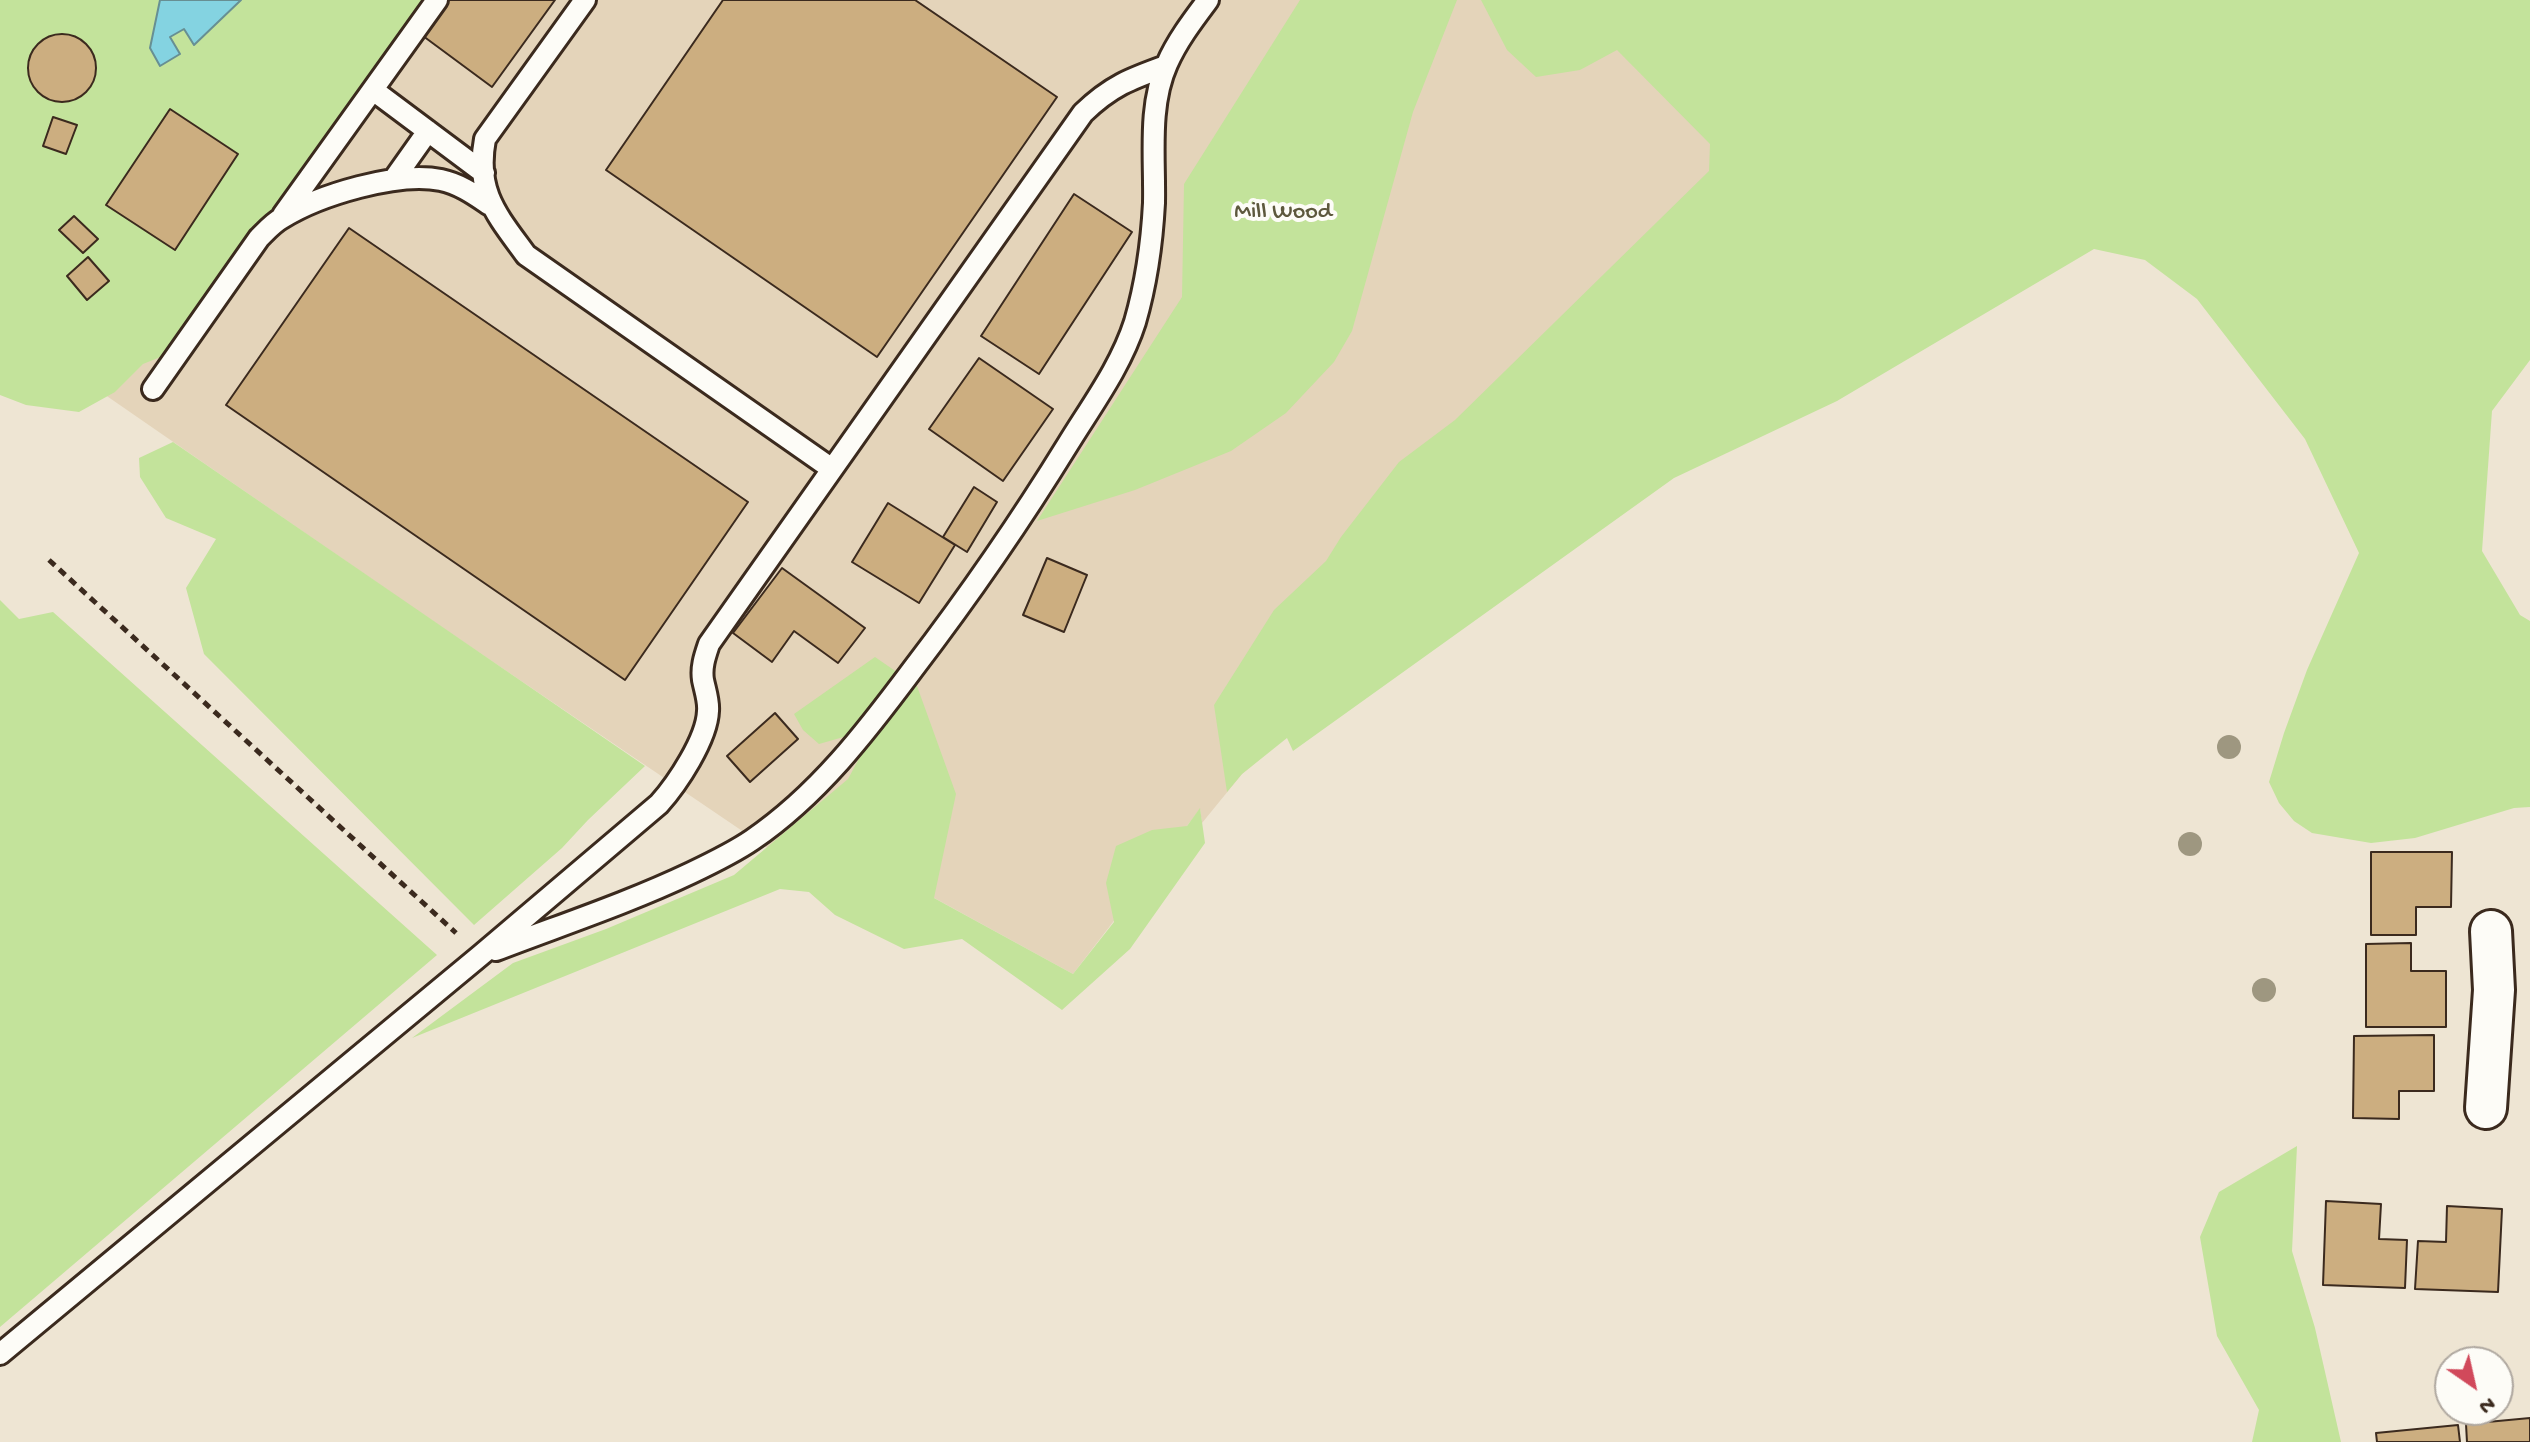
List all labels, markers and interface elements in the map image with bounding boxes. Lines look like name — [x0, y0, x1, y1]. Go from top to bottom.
park label: Mill Wood — [1234, 199, 1332, 227]
north arrow — [2434, 1346, 2514, 1426]
text: N — [2473, 1389, 2500, 1419]

